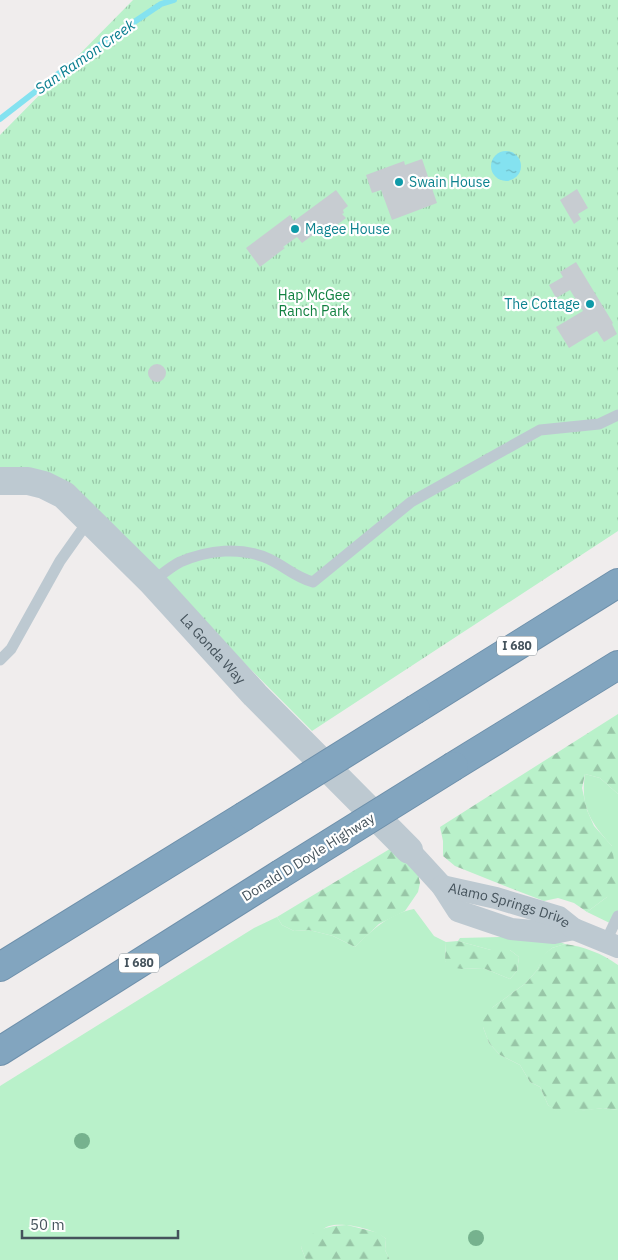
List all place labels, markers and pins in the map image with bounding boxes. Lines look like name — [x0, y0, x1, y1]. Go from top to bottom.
place label: Swain House — [409, 173, 490, 191]
marker: Swain House — [393, 176, 405, 188]
place label: Magee House — [305, 220, 390, 238]
marker: Magee House — [289, 223, 301, 235]
place label: The Cottage — [504, 295, 580, 313]
marker: The Cottage — [584, 298, 596, 310]

